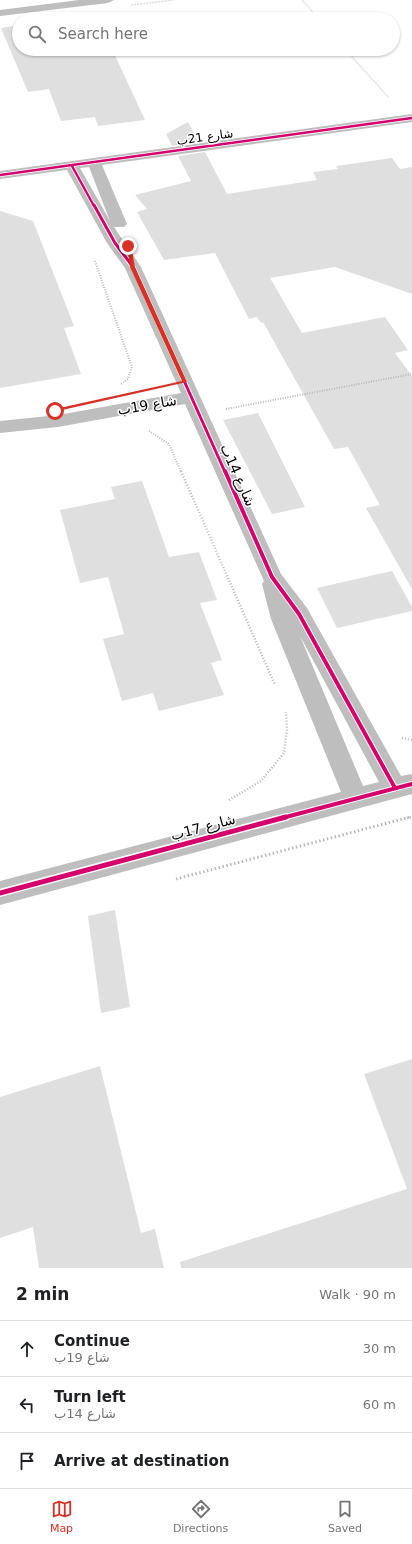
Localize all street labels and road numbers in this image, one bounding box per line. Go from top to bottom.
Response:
street label: شارع 21ب [176,126,234,149]
street label: شاع 19ب [116,392,178,419]
street label: شارع 14ب [216,441,259,509]
street label: شارع 17ب [169,811,237,844]

